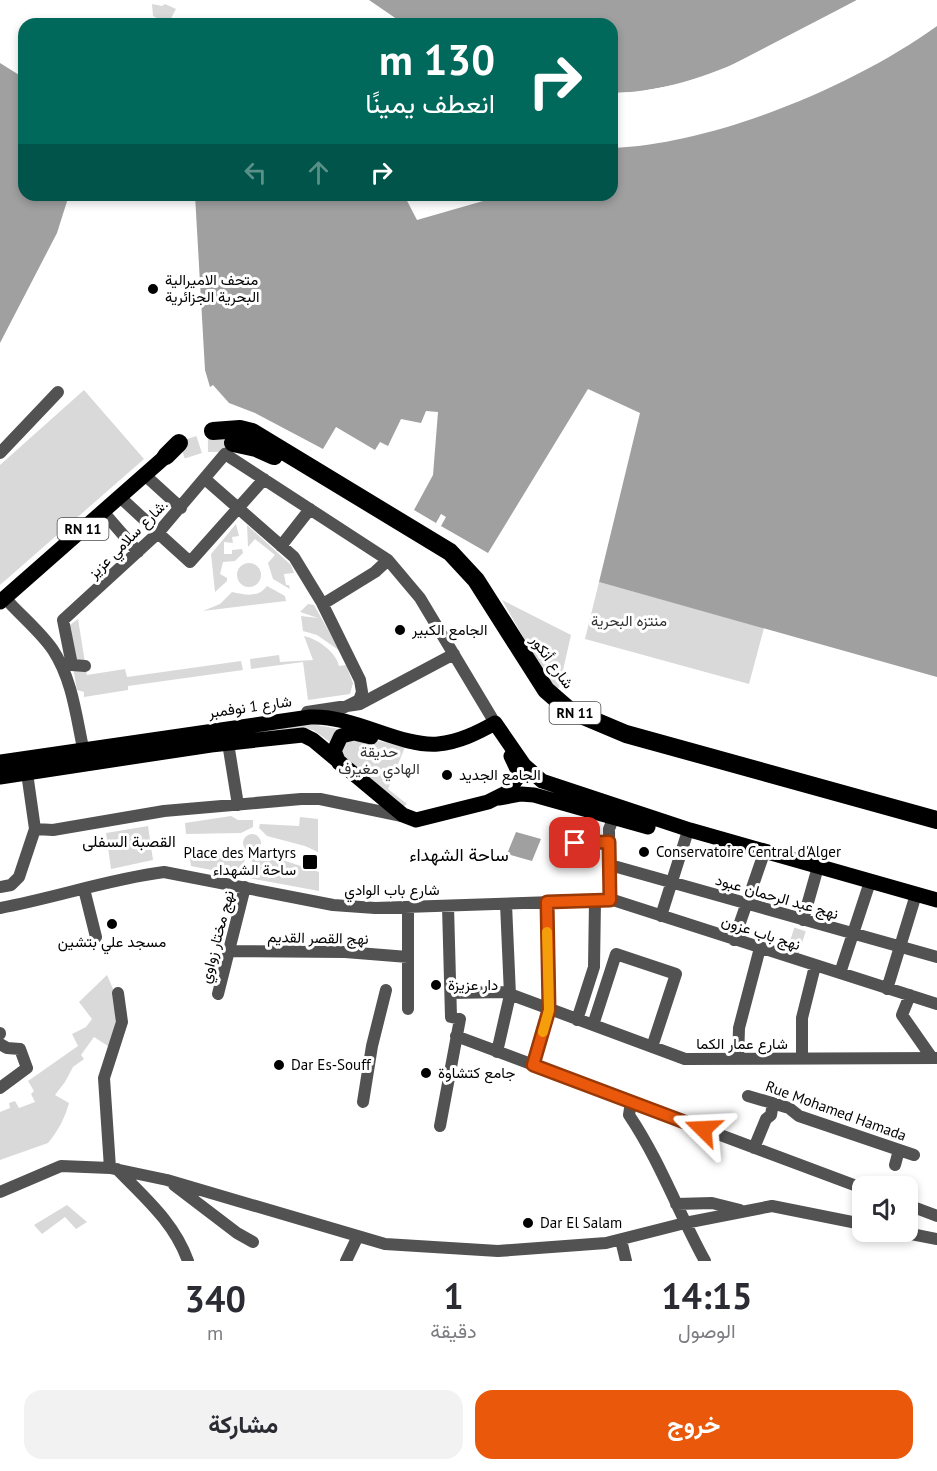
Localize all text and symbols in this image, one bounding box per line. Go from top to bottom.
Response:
text: 130 m [379,32,495,87]
icon: right [516,42,594,120]
text: انعطف يمينًا [365,86,495,120]
icon: left [239,156,272,189]
icon: ahead [302,156,335,189]
icon: right [365,156,398,189]
place label: متحف الاميرالية البحرية الجزائرية [165,270,260,306]
marker: متحف الاميرالية البحرية الجزائرية [146,282,160,296]
street label: شارع سلامي عزيز. [83,495,174,586]
road number: RN 11 [58,518,109,540]
park label: منتزه البحرية [591,611,667,630]
place label: الجامع الكبير [411,620,487,641]
marker: الجامع الكبير [393,623,407,637]
street label: شارع أنكور [524,630,578,693]
street label: شارع 1 نوفمبر [206,691,293,724]
road number: RN 11 [550,702,600,724]
park label: حديقة الهادي مغيرف [338,742,420,782]
place label: الجامع الجديد [459,765,541,786]
marker: الجامع الجديد [440,768,454,782]
pin [549,817,600,868]
icon: arrive [558,826,591,859]
district label: القصبة السفلى [82,831,176,852]
place label: Conservatoire Central d'Alger [656,842,841,861]
place label: Place des Martyrs ساحة الشهداء [183,843,296,879]
district label: ساحة الشهداء [409,843,509,866]
marker: Conservatoire Central d'Alger [637,845,651,859]
marker: Place des Martyrs ساحة الشهداء [301,853,319,871]
street label: نهج عبد الرحمان عبود [713,870,841,925]
street label: شارع باب الوادي [344,880,440,903]
street label: نهج مختار زواوي [195,888,242,986]
street label: نهج باب عزون [719,911,803,956]
marker: مسجد علي بتشين [105,917,119,931]
street label: نهج القصر القديم [267,927,369,950]
place label: مسجد علي بتشين [58,932,166,955]
place label: دار عزيزة [448,975,498,994]
marker: دار عزيزة [429,978,443,992]
street label: شارع عمار الكما [696,1034,788,1055]
place label: Dar Es-Souff [291,1055,372,1074]
marker: Dar Es-Souff [272,1058,286,1072]
place label: جامع كتشاوة [438,1063,515,1084]
marker: جامع كتشاوة [419,1066,433,1080]
street label: Rue Mohamed Hamada [763,1076,909,1145]
position arrow [671,1097,735,1161]
map controls [852,1176,918,1242]
button: sound [852,1176,918,1242]
place label: Dar El Salam [540,1213,622,1232]
marker: Dar El Salam [521,1216,535,1230]
text: 1 [443,1272,464,1319]
text: 14:15 [661,1272,752,1319]
text: 340 [185,1275,246,1322]
text: دقيقة [430,1318,477,1344]
text: الوصول [678,1318,736,1344]
text: m [207,1320,223,1346]
button: مشاركة [24,1390,463,1459]
button: خروج [475,1390,913,1459]

